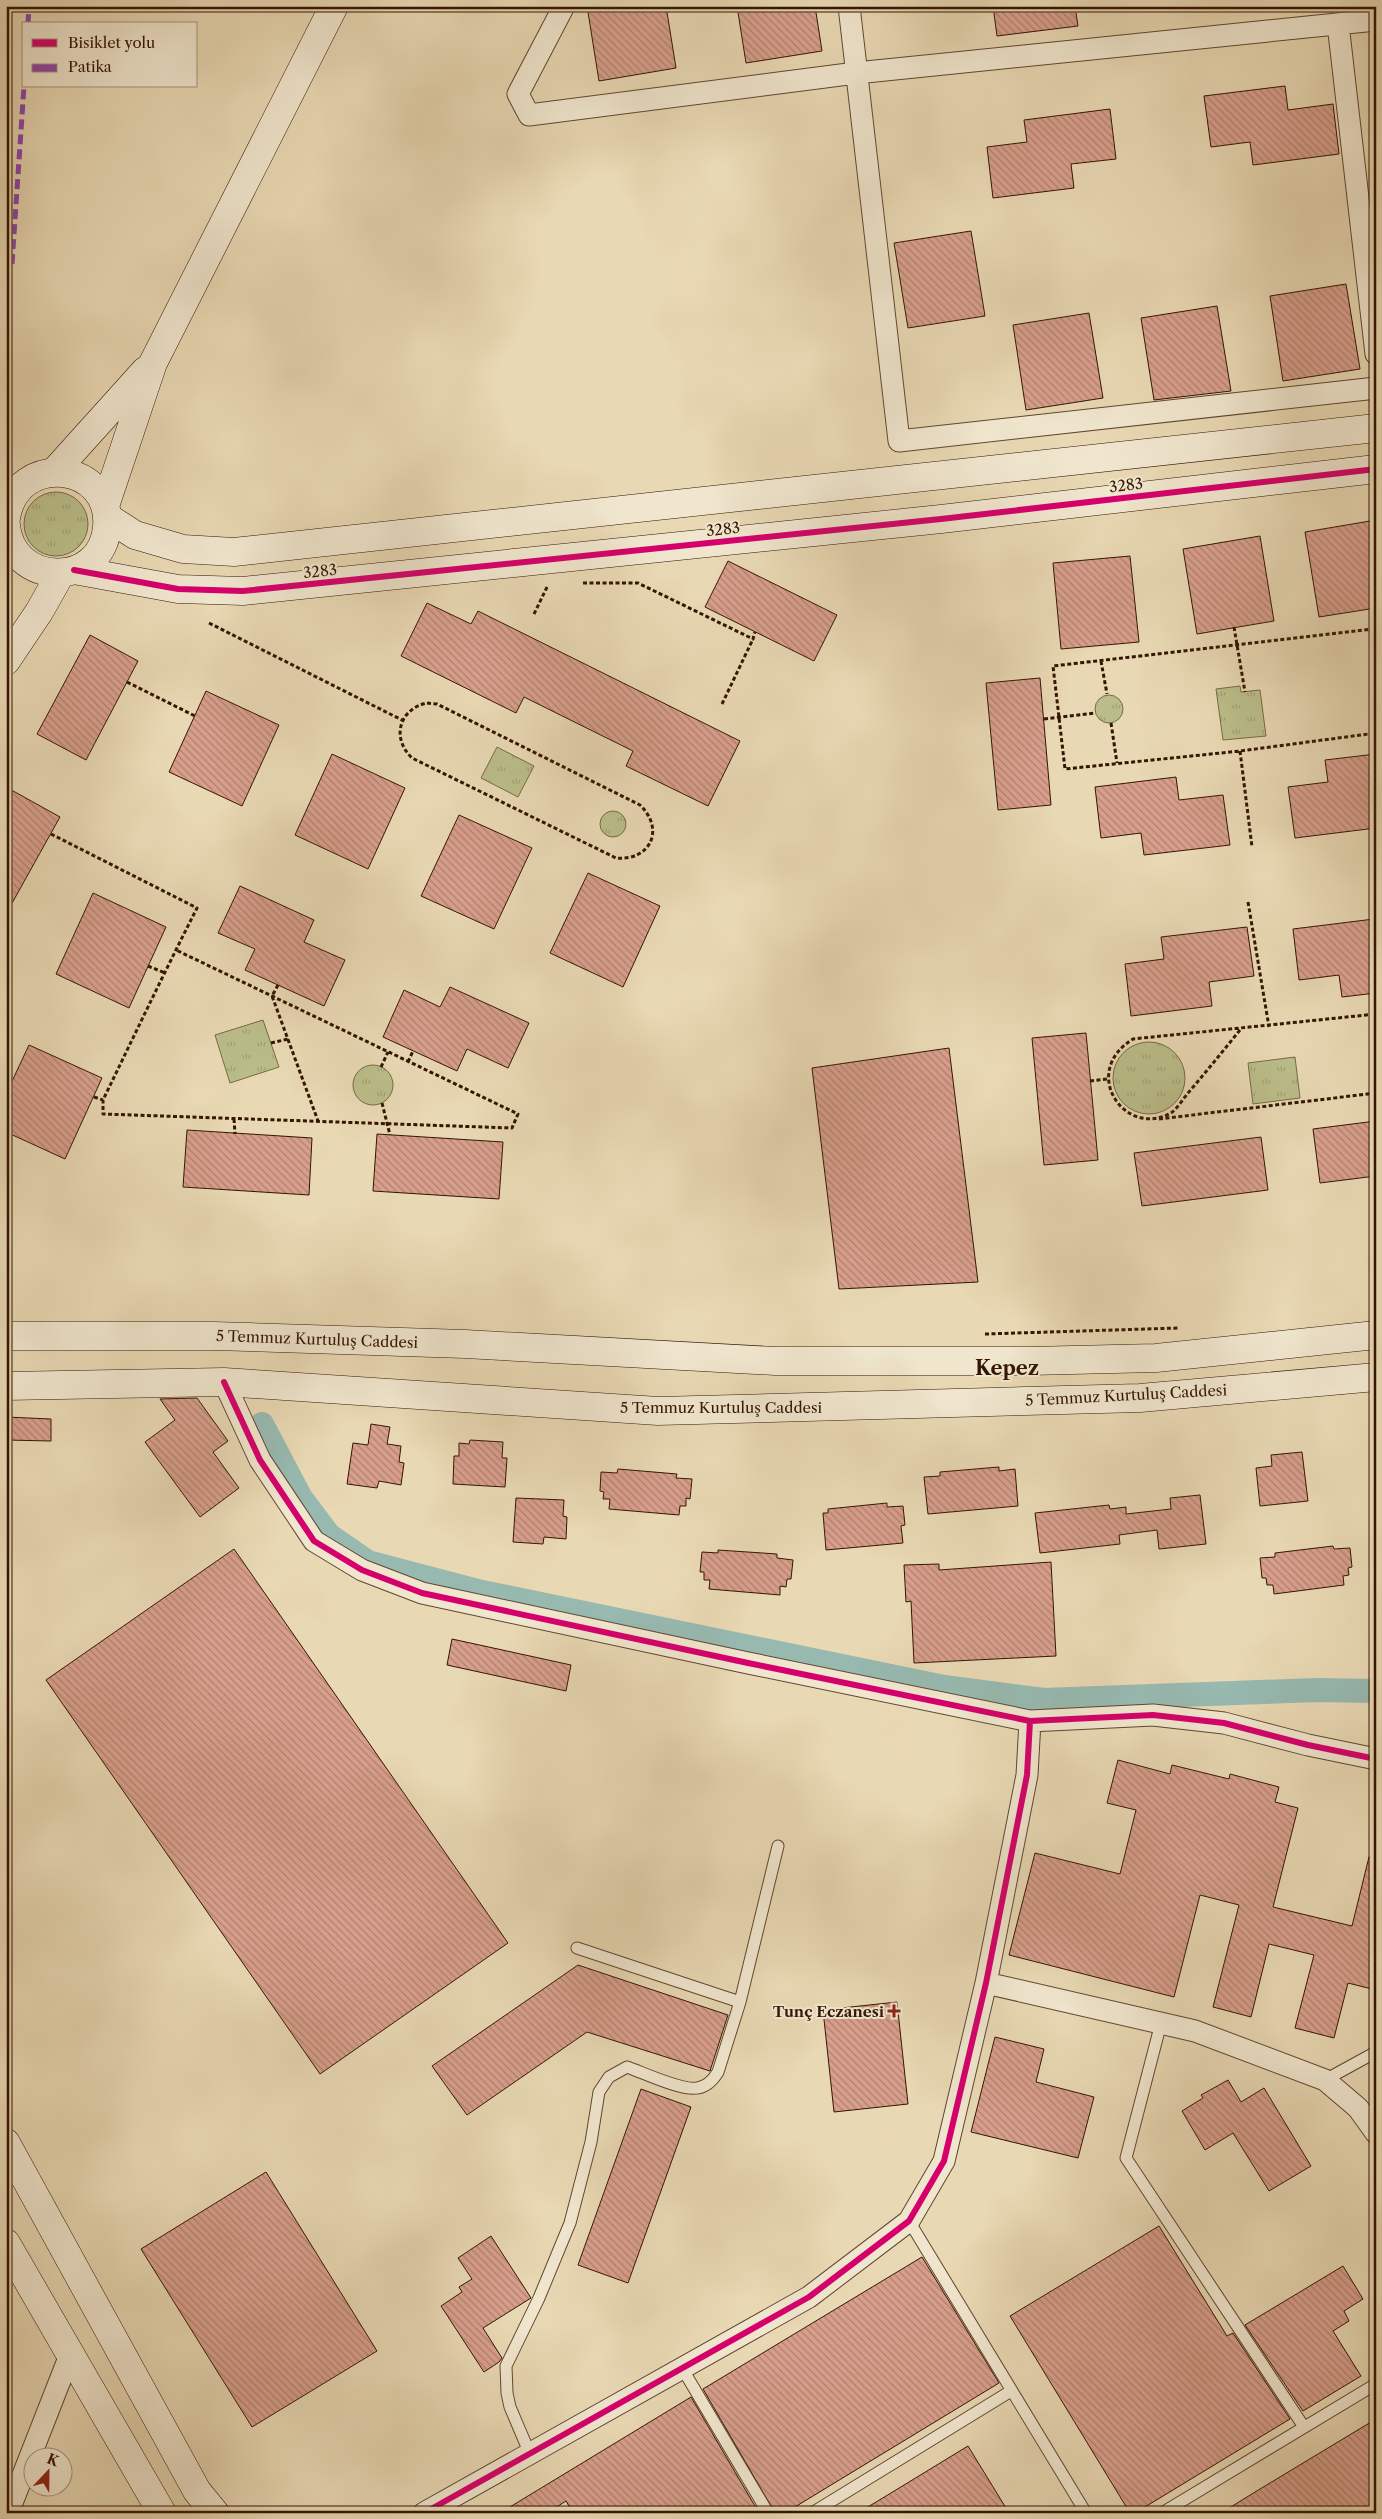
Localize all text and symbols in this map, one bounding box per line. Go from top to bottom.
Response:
legend [22,22,198,88]
text: Bisiklet yolu [68,33,155,52]
text: Patika [68,57,112,76]
street label: 3283 [1108,473,1144,497]
street label: 3283 [705,518,741,540]
street label: 3283 [302,560,338,582]
street label: 5 Temmuz Kurtuluş Caddesi [216,1326,419,1352]
district label: Kepez [975,1356,1039,1380]
street label: 5 Temmuz Kurtuluş Caddesi [1025,1380,1228,1410]
street label: 5 Temmuz Kurtuluş Caddesi [620,1398,822,1417]
place label: Tunç Eczanesi [773,2002,885,2021]
marker: Tunç Eczanesi [888,2005,900,2017]
north arrow [22,2446,72,2496]
text: K [44,2450,62,2471]

